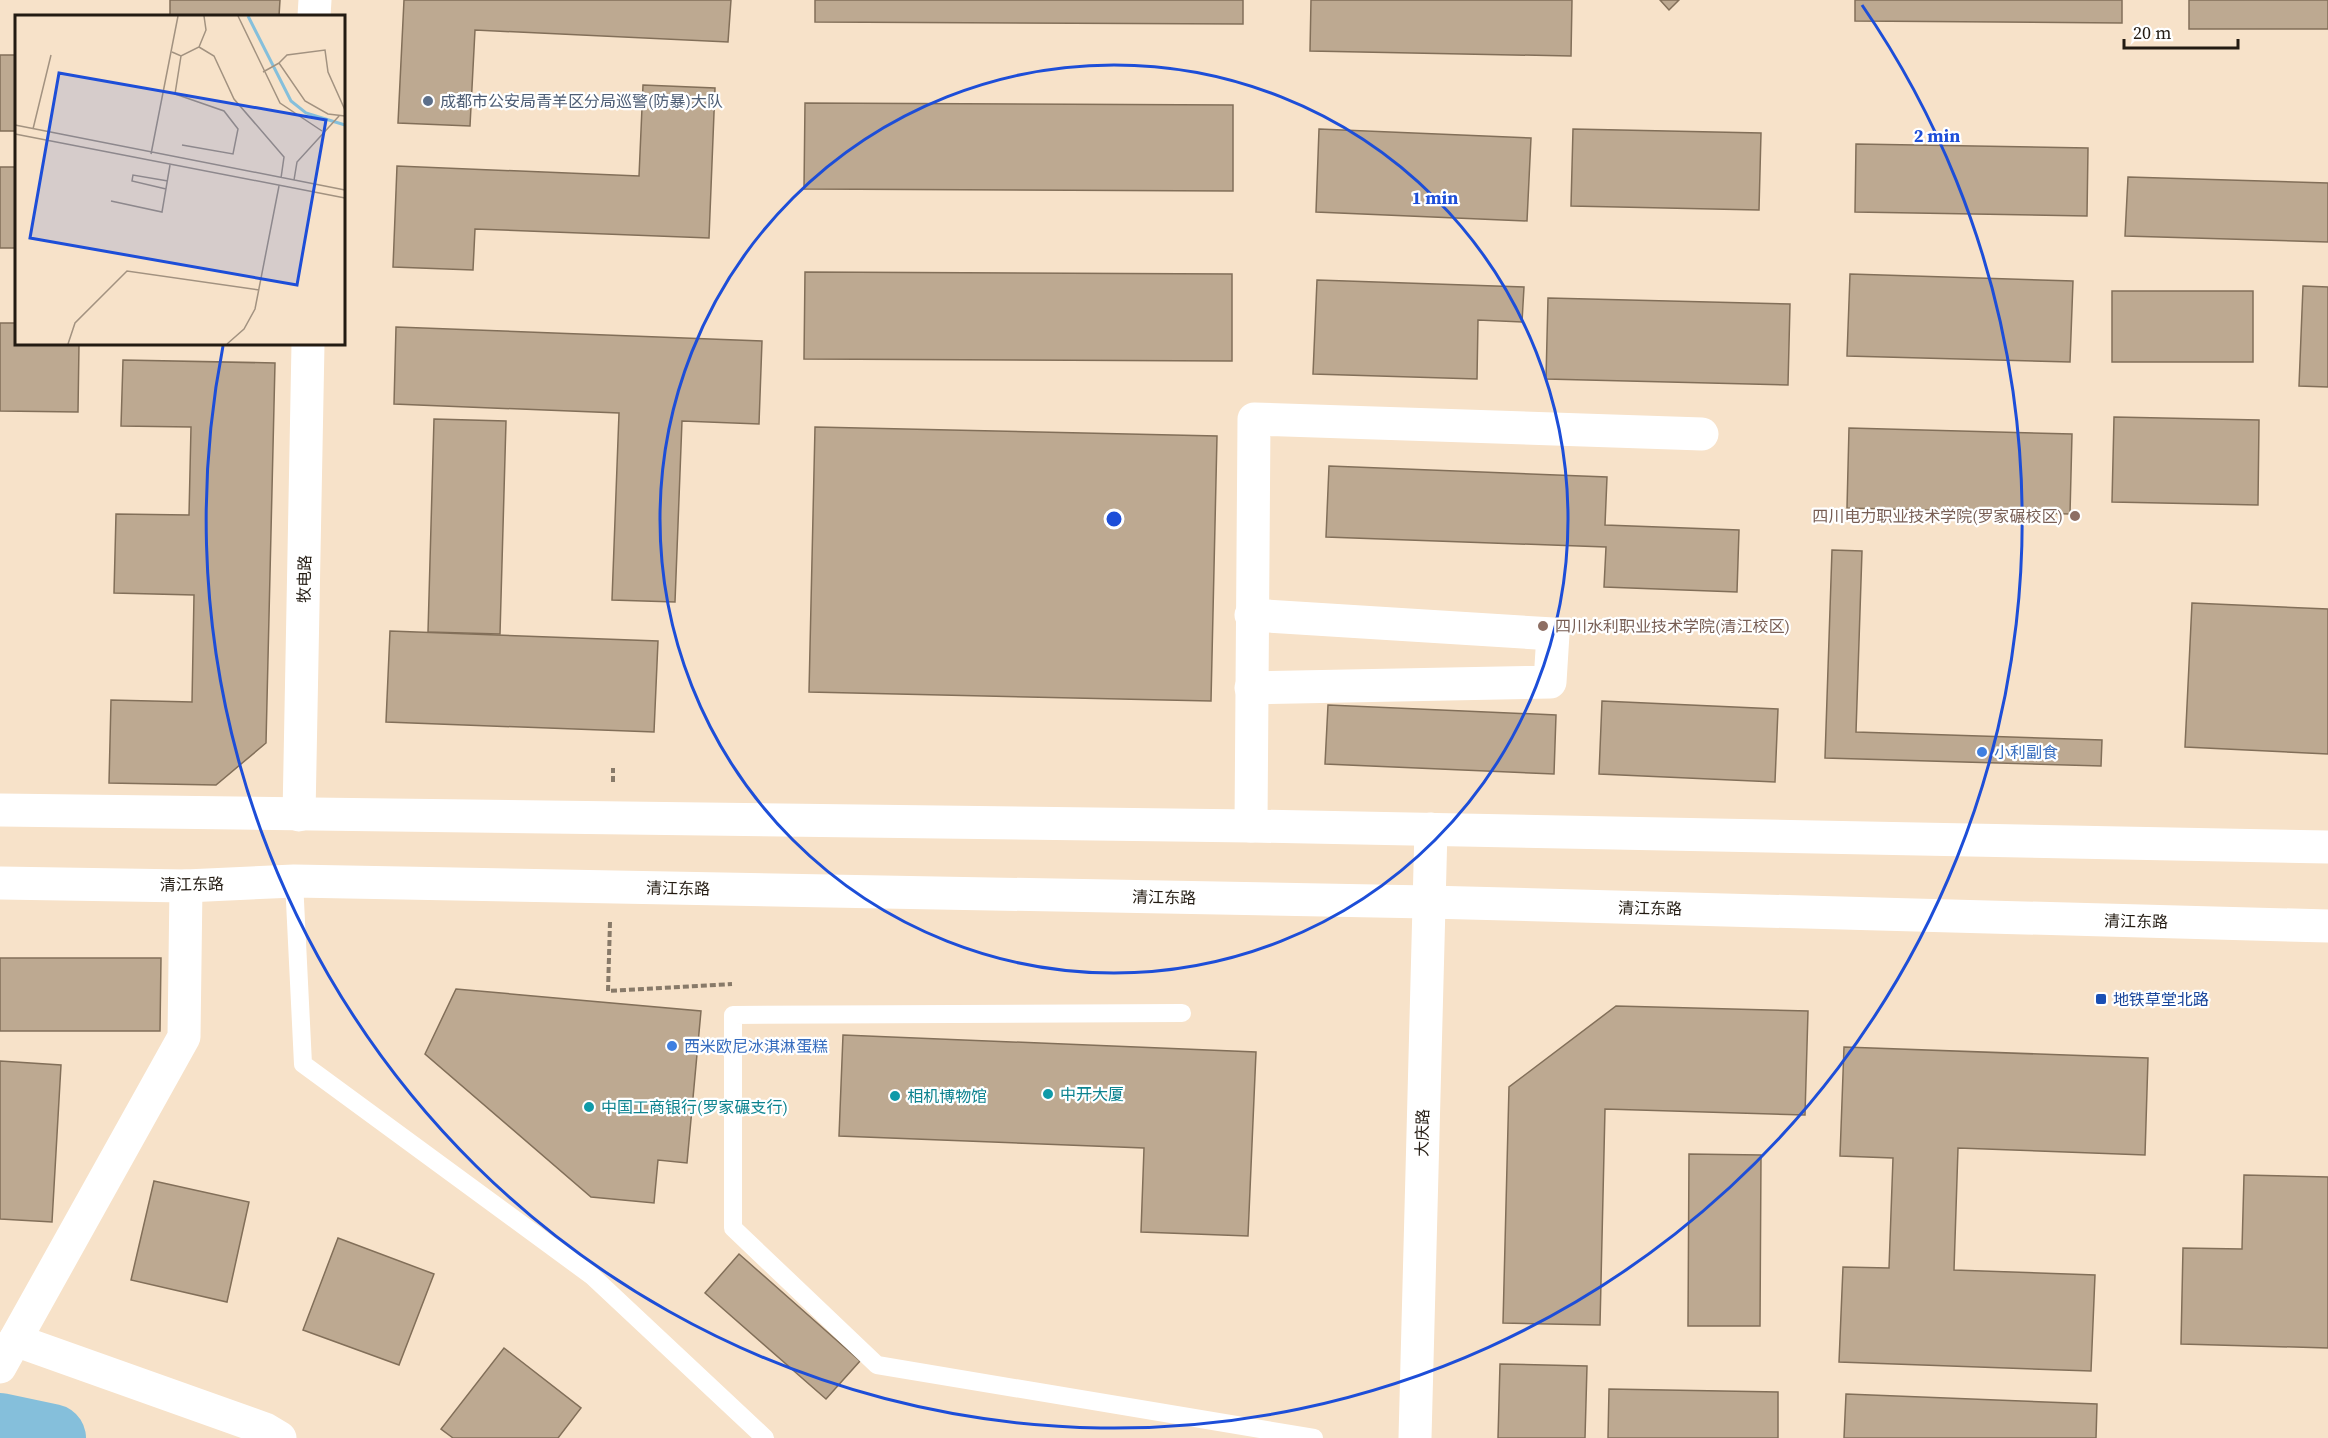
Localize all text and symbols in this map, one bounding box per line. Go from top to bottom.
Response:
scale bar [2124,12,2238,50]
inset map [15,15,345,345]
text: 20 m [2133,20,2171,45]
place label: 成都市公安局青羊区分局巡警(防暴)大队 [440,90,723,112]
marker: 成都市公安局青羊区分局巡警(防暴)大队 [421,94,435,108]
text: 2 min [1914,123,1960,148]
text: 1 min [1412,185,1458,210]
place label: 四川电力职业技术学院(罗家碾校区) [1812,505,2063,527]
centre of rings [1104,509,1124,529]
marker: 四川电力职业技术学院(罗家碾校区) [2068,509,2082,523]
street label: 牧电路 [293,555,315,603]
place label: 四川水利职业技术学院(清江校区) [1555,615,1790,637]
marker: 四川水利职业技术学院(清江校区) [1536,619,1550,633]
place label: 小利副食 [1994,741,2058,763]
marker: 小利副食 [1975,745,1989,759]
street label: 清江东路 [160,872,224,896]
street label: 清江东路 [646,876,710,900]
street label: 清江东路 [1132,885,1196,909]
street label: 清江东路 [1618,896,1682,920]
street label: 清江东路 [2104,909,2168,933]
place label: 地铁草堂北路 [2113,988,2209,1010]
marker: 地铁草堂北路 [2094,992,2108,1006]
place label: 西米欧尼冰淇淋蛋糕 [684,1035,828,1057]
marker: 西米欧尼冰淇淋蛋糕 [665,1039,679,1053]
place label: 中开大厦 [1060,1083,1124,1105]
place label: 相机博物馆 [907,1085,987,1107]
marker: 中开大厦 [1041,1087,1055,1101]
marker: 相机博物馆 [888,1089,902,1103]
place label: 中国工商银行(罗家碾支行) [601,1096,788,1118]
marker: 中国工商银行(罗家碾支行) [582,1100,596,1114]
street label: 大庆路 [1411,1109,1433,1157]

